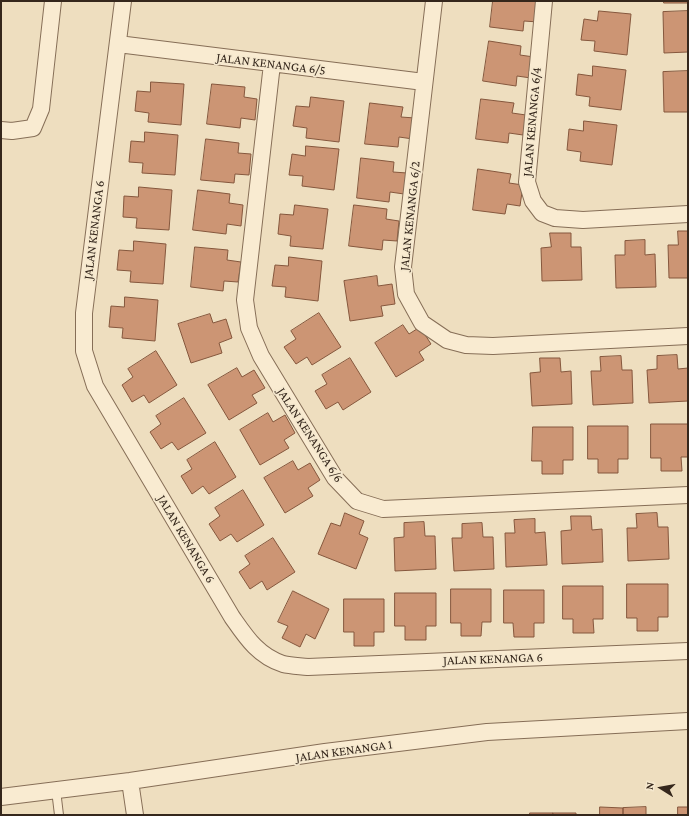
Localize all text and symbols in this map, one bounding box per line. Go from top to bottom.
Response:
street label: JALAN KENANGA 6/5 [215,50,327,78]
street label: JALAN KENANGA 6/4 [519,67,545,177]
street label: JALAN KENANGA 6/2 [396,160,424,272]
street label: JALAN KENANGA 6 [80,180,108,280]
street label: JALAN KENANGA 6/6 [273,385,347,485]
street label: JALAN KENANGA 6 [154,492,218,586]
street label: JALAN KENANGA 6 [443,649,543,669]
street label: JALAN KENANGA 1 [295,736,393,766]
north arrow [641,768,681,808]
text: N [643,781,656,791]

